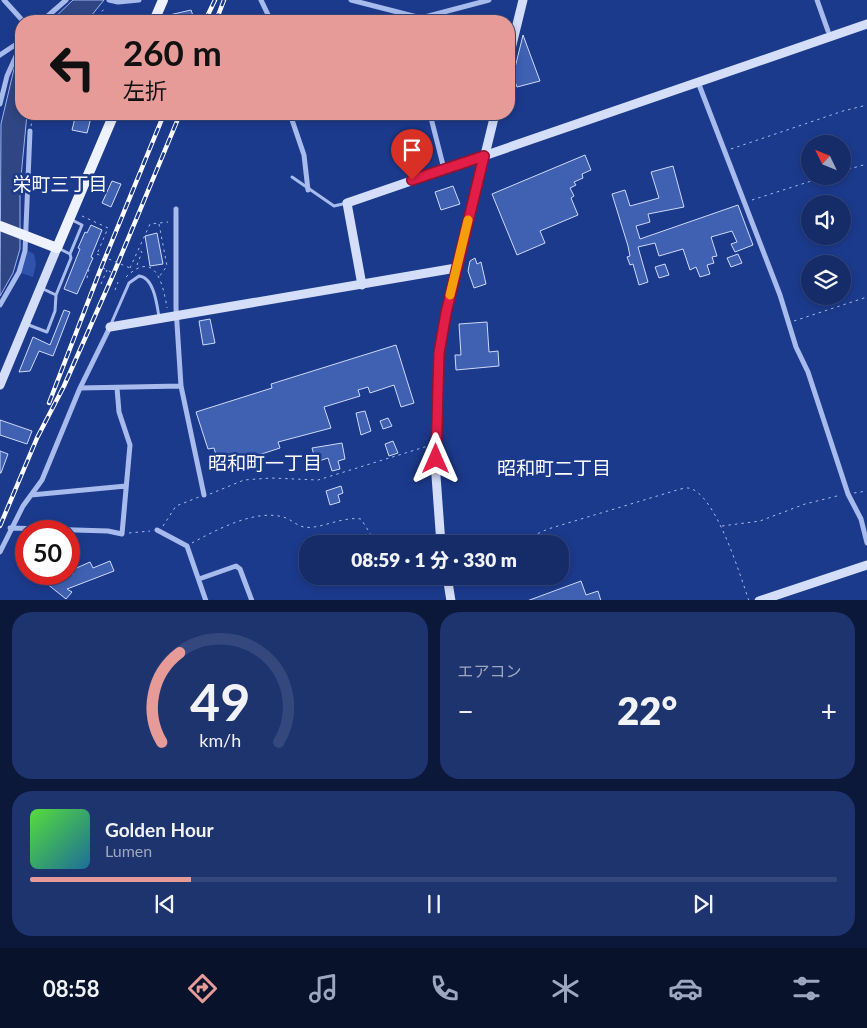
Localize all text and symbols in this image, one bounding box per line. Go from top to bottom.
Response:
text: 260 m [123,31,222,73]
icon: left [40,35,105,100]
text: 左折 [123,77,167,104]
pin [391,129,433,180]
north arrow [801,135,851,185]
map controls [801,135,851,305]
icon: arrive [398,136,426,164]
district label: 栄町三丁目 [12,172,108,195]
button: sound [801,195,851,245]
button: layers [801,255,851,305]
position arrow [409,432,461,484]
district label: 昭和町一丁目 [208,451,322,474]
district label: 昭和町二丁目 [497,456,611,479]
speed limit sign: 50 [15,520,80,585]
text: 08:59 · 1 分 · 330 m [351,548,517,571]
text: エアコン [458,661,522,680]
text: 49 [190,670,250,732]
text: 22° [617,687,677,733]
text: − [458,694,474,728]
text: + [821,694,837,728]
text: km/h [199,729,241,751]
text: Golden Hour [105,818,214,841]
text: Lumen [105,841,152,860]
icon: previous [151,890,179,918]
icon: pause [420,890,448,918]
icon: next [689,890,717,918]
icon: directions [185,971,220,1006]
icon: music [306,971,341,1006]
icon: phone [427,971,462,1006]
icon: climate [548,971,583,1006]
icon: car [668,971,703,1006]
icon: filters [789,971,824,1006]
text: 08:58 [43,975,100,1002]

